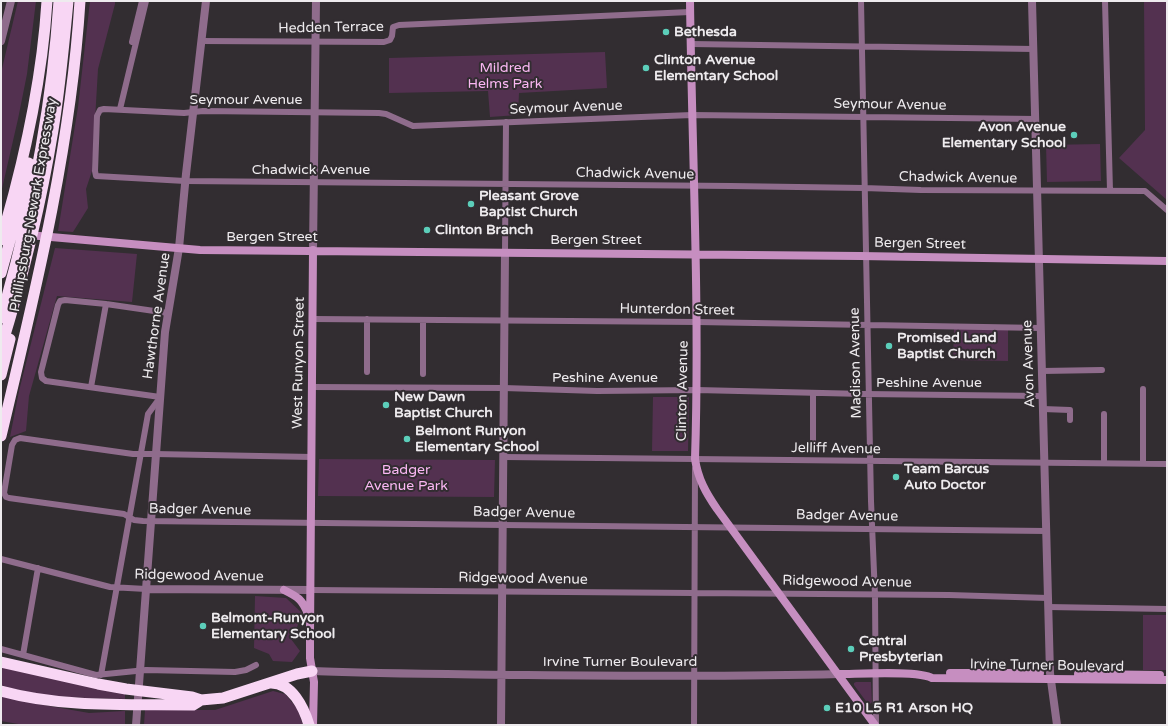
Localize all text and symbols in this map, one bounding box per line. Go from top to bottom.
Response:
street label: Hedden Terrace [278,19,384,37]
place label: Bethesda [674,24,737,40]
marker: Bethesda [661,27,671,37]
place label: Clinton Avenue Elementary School [654,52,778,84]
park label: Mildred Helms Park [468,60,542,92]
marker: Clinton Avenue Elementary School [641,63,651,73]
street label: Seymour Avenue [190,92,302,108]
street label: Seymour Avenue [833,96,947,114]
street label: Phillipsburg-Newark Expressway [7,97,61,313]
street label: Seymour Avenue [509,98,623,118]
place label: Avon Avenue Elementary School [942,119,1066,152]
marker: Avon Avenue Elementary School [1069,130,1079,140]
street label: Chadwick Avenue [252,162,370,178]
street label: Chadwick Avenue [576,165,694,183]
street label: Chadwick Avenue [899,169,1017,187]
place label: Pleasant Grove Baptist Church [479,188,579,220]
marker: Pleasant Grove Baptist Church [466,199,476,209]
place label: Clinton Branch [435,222,533,238]
marker: Clinton Branch [422,225,432,235]
street label: Bergen Street [226,229,318,245]
street label: Bergen Street [550,232,642,248]
street label: Bergen Street [874,235,966,253]
street label: Hawthorne Avenue [140,252,174,380]
street label: West Runyon Street [289,297,309,429]
street label: Hunterdon Street [619,301,735,319]
street label: Madison Avenue [847,307,865,419]
street label: Avon Avenue [1019,320,1039,408]
place label: Promised Land Baptist Church [897,330,997,362]
street label: Clinton Avenue [674,340,692,442]
marker: Promised Land Baptist Church [884,341,894,351]
street label: Peshine Avenue [552,370,658,386]
street label: Peshine Avenue [876,375,982,391]
place label: New Dawn Baptist Church [394,389,493,422]
marker: New Dawn Baptist Church [381,400,391,410]
place label: Belmont Runyon Elementary School [415,423,539,456]
marker: Belmont Runyon Elementary School [402,434,412,444]
street label: Jelliff Avenue [791,440,881,458]
place label: Team Barcus Auto Doctor [904,461,989,494]
park label: Badger Avenue Park [364,462,448,494]
marker: Team Barcus Auto Doctor [891,472,901,482]
street label: Badger Avenue [149,501,251,519]
street label: Badger Avenue [473,504,575,522]
street label: Badger Avenue [796,507,898,525]
street label: Ridgewood Avenue [134,566,264,586]
street label: Ridgewood Avenue [458,569,588,589]
street label: Ridgewood Avenue [782,572,912,592]
place label: Belmont-Runyon Elementary School [211,610,335,642]
marker: Belmont-Runyon Elementary School [198,621,208,631]
place label: Central Presbyterian [859,633,943,666]
marker: Central Presbyterian [846,644,856,654]
street label: Irvine Turner Boulevard [543,654,697,670]
street label: Irvine Turner Boulevard [970,656,1124,676]
place label: E10 L5 R1 Arson HQ [835,700,973,716]
marker: E10 L5 R1 Arson HQ [822,703,832,713]

